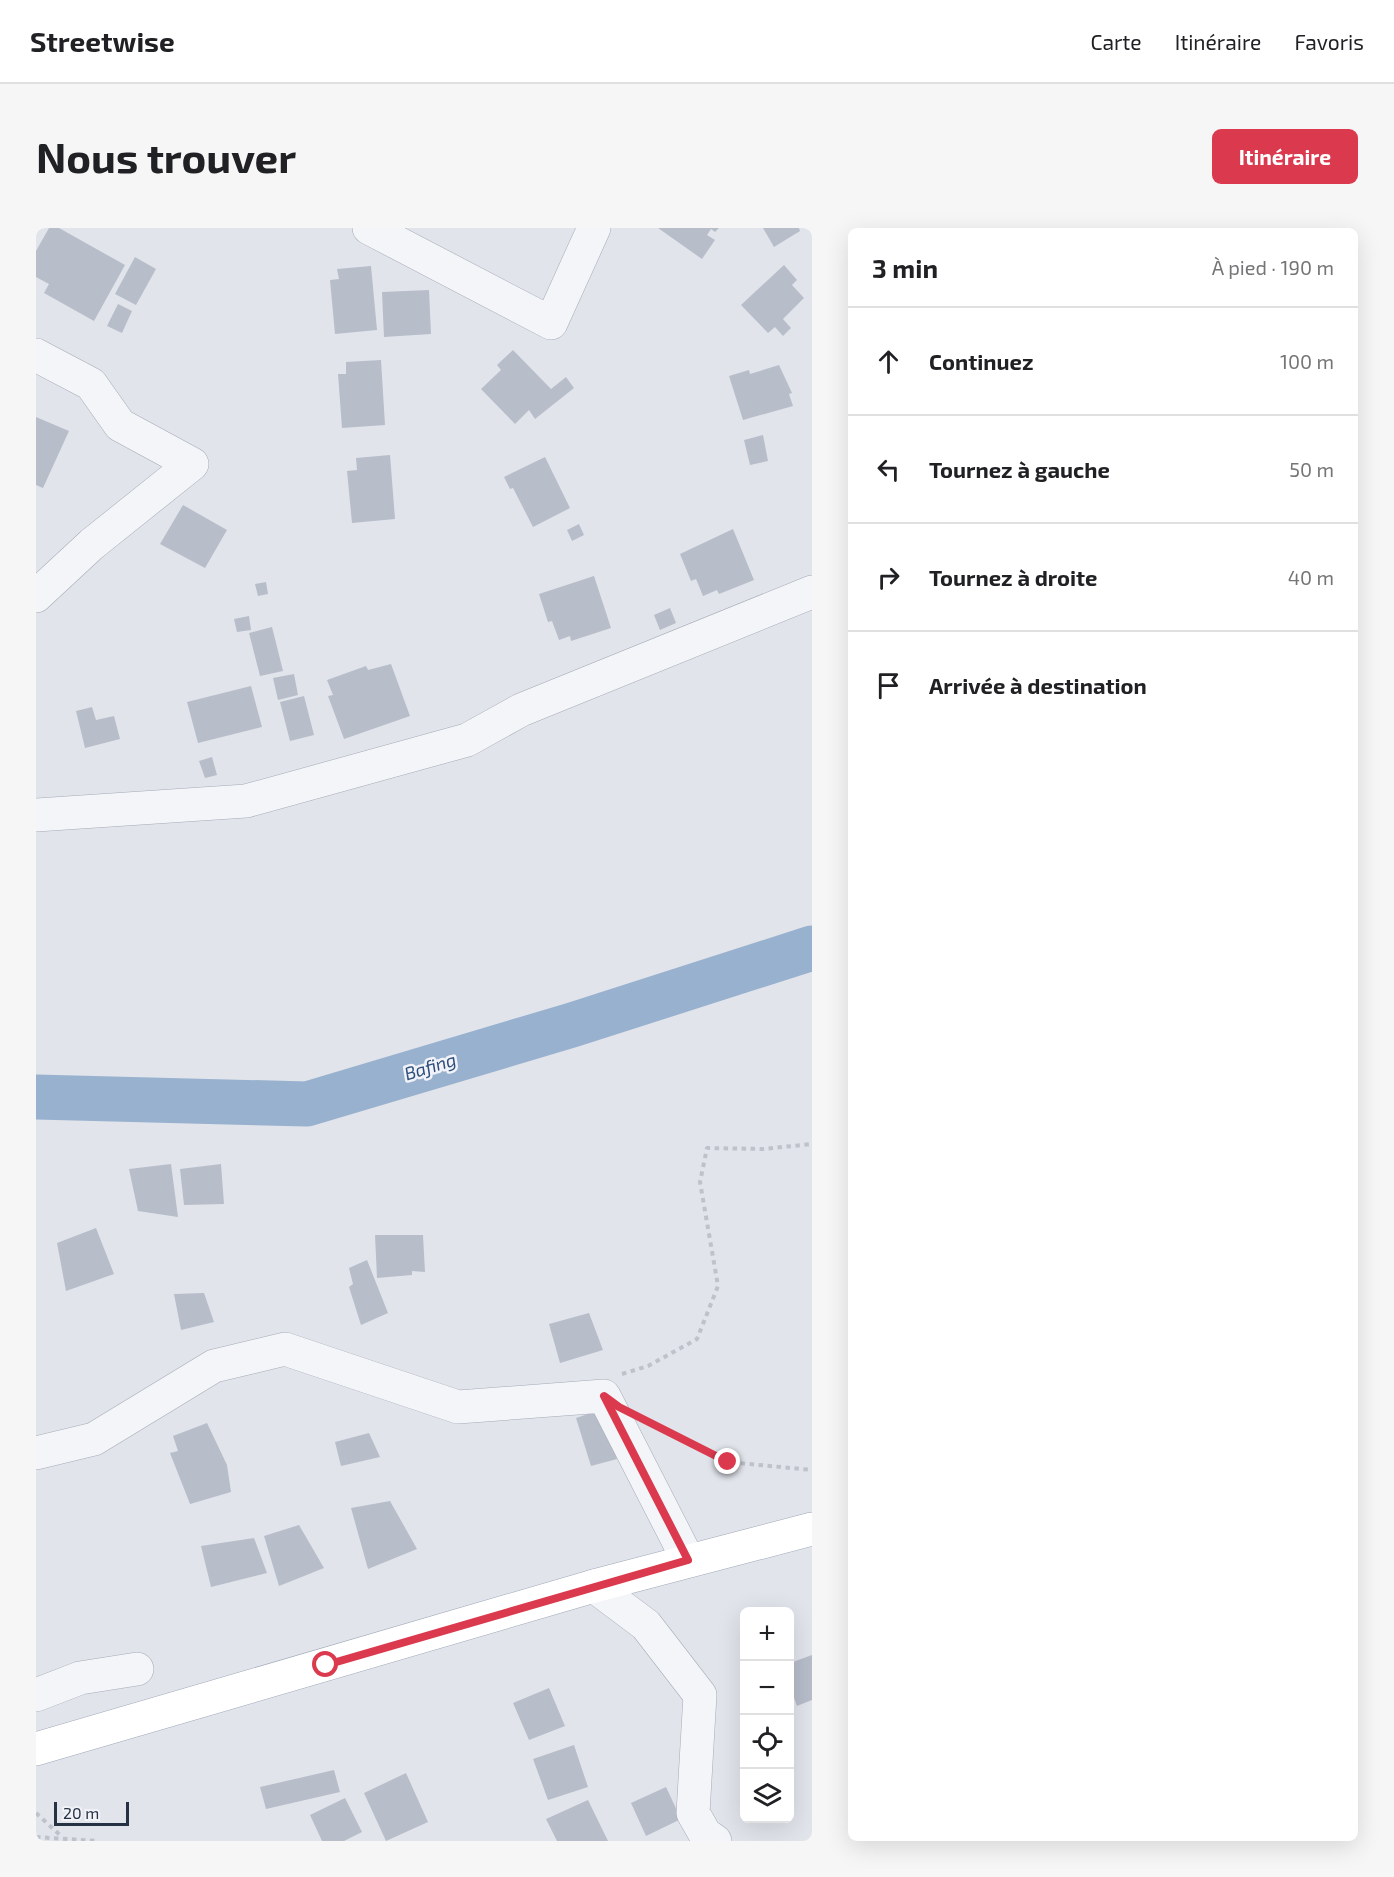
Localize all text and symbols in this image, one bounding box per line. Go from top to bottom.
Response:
text: Streetwise [30,24,175,58]
text: Carte [1090,29,1142,54]
text: Itinéraire [1175,29,1261,54]
text: Favoris [1294,29,1364,54]
button: Itinéraire [1212,129,1358,184]
text: Nous trouver [36,131,296,181]
text: 3 min [872,252,938,283]
text: À pied · 190 m [1212,255,1334,279]
icon: ahead [872,345,905,378]
text: Continuez [929,348,1033,374]
text: 100 m [1280,349,1334,373]
icon: left [872,453,905,486]
text: Tournez à gauche [929,456,1110,482]
text: 50 m [1289,457,1334,481]
icon: right [872,561,905,594]
text: Tournez à droite [929,564,1098,590]
text: 40 m [1288,565,1334,589]
icon: arrive [872,669,905,702]
text: Arrivée à destination [929,672,1147,698]
water label: Bafing [401,1048,459,1084]
route end [714,1448,740,1474]
map controls [740,1607,794,1823]
button: + [740,1607,794,1661]
route start [312,1651,338,1677]
button: − [740,1661,794,1715]
button: locate [740,1715,794,1769]
button: layers [740,1769,794,1823]
scale bar [54,1799,129,1826]
text: 20 m [63,1803,99,1822]

